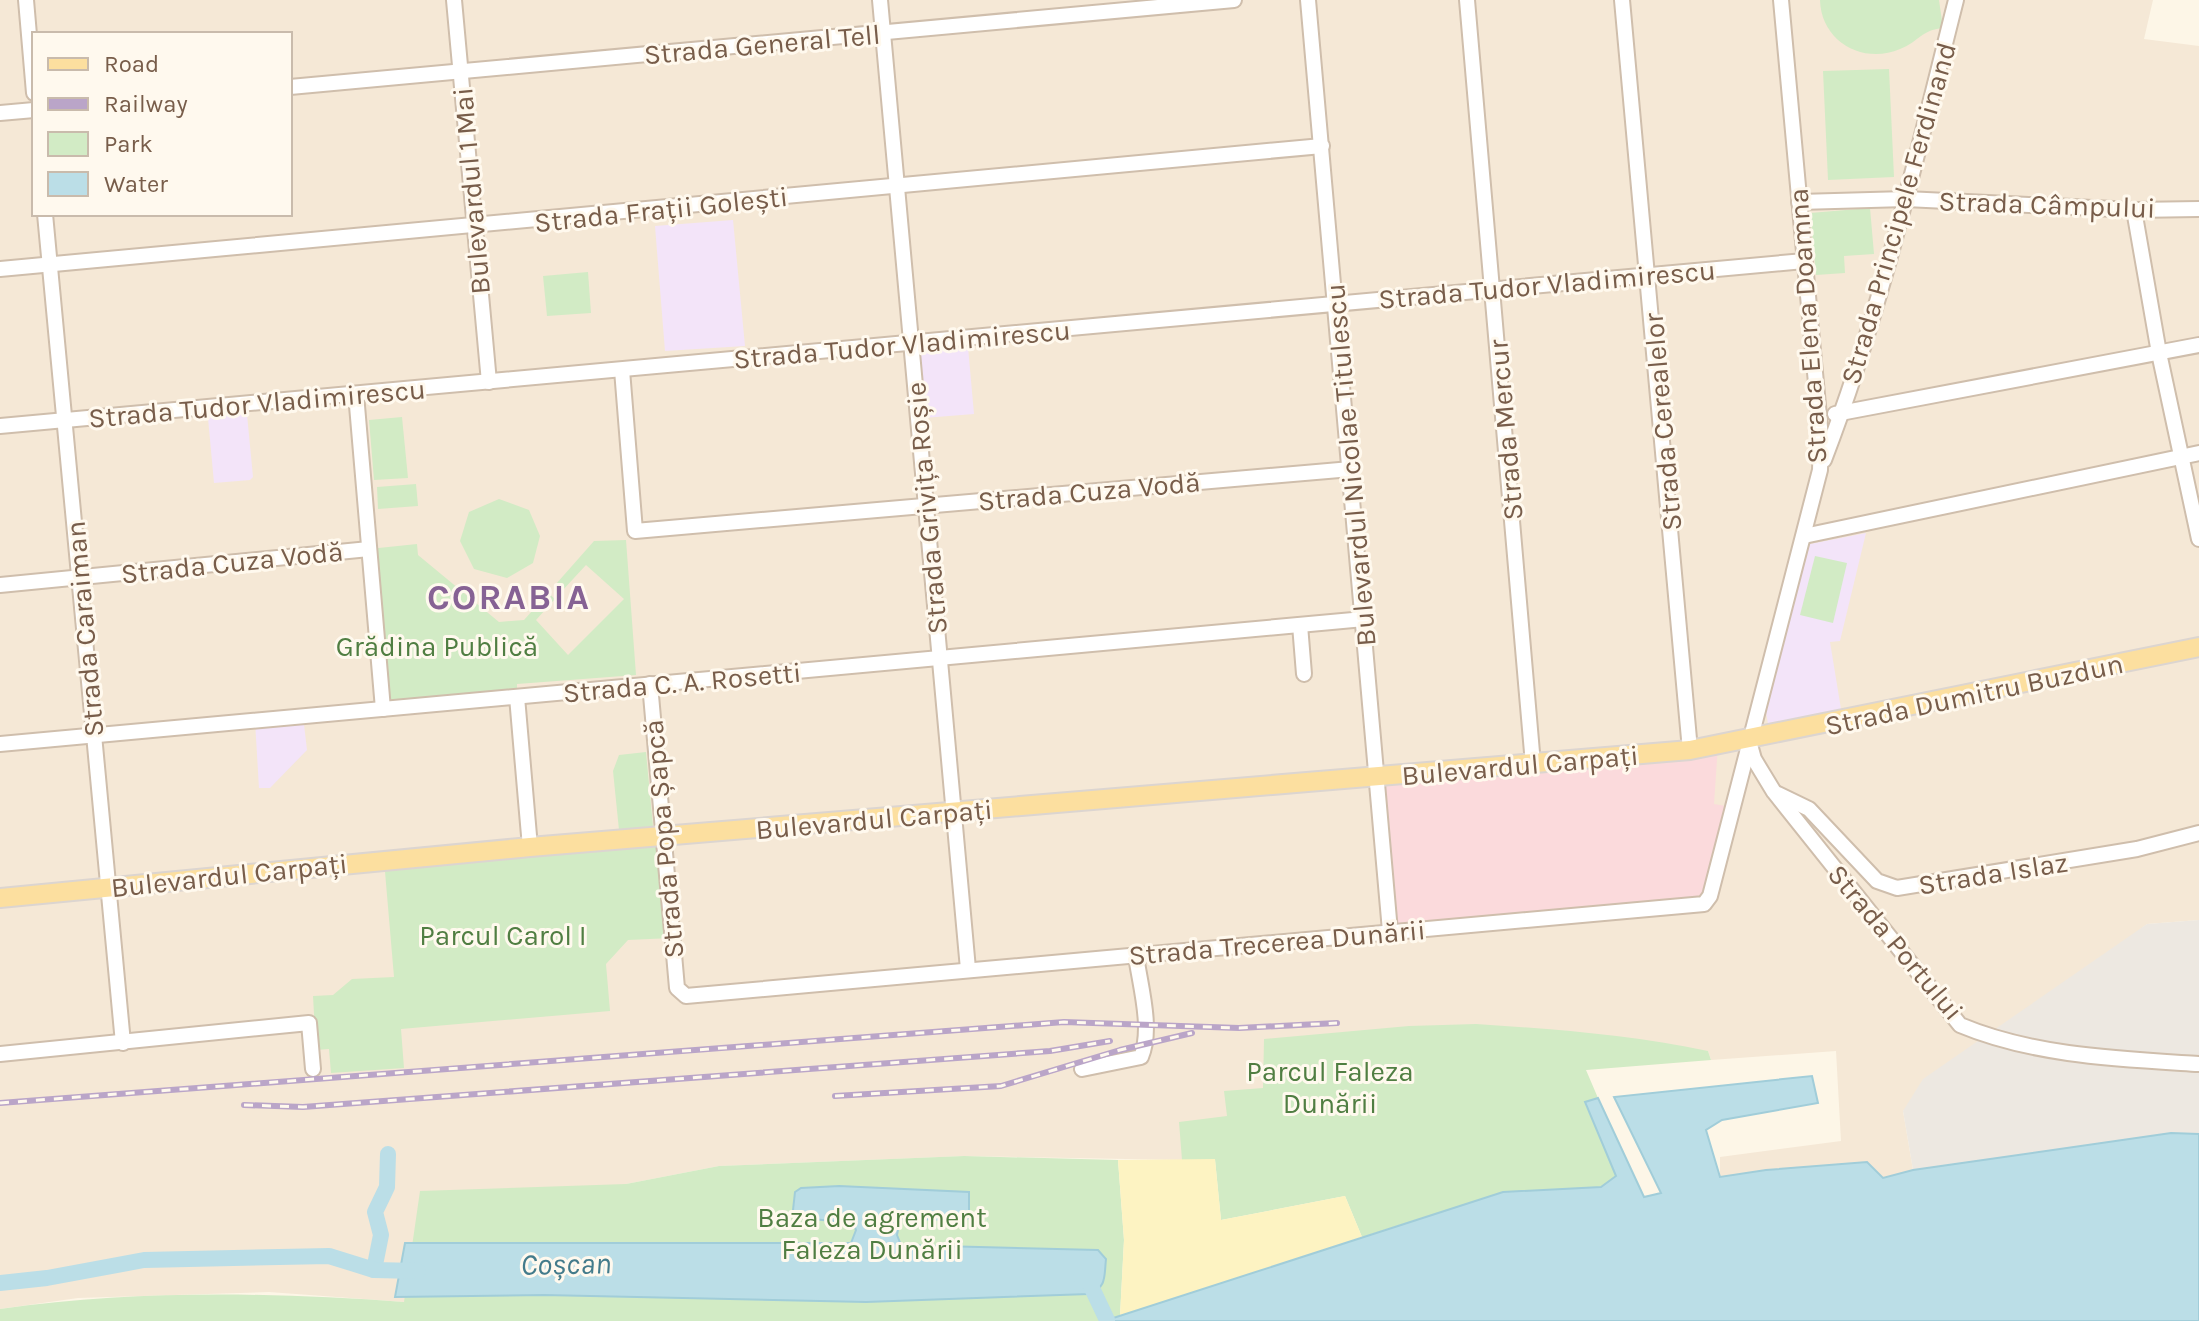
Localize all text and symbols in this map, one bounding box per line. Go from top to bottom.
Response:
street label: Strada General Tell [642,18,882,71]
legend [32,32,292,216]
street label: Strada Principele Ferdinand [1834,38,1963,388]
text: Road [104,50,159,78]
street label: Bulevardul 1 Mai [446,86,497,296]
text: Railway [104,90,188,118]
text: Park [104,130,153,158]
text: Water [104,170,168,198]
street label: Strada Frații Golești [533,180,790,239]
street label: Strada Câmpului [1938,184,2156,225]
street label: Strada Elena Doamna [1781,187,1834,465]
street label: Strada Tudor Vladimirescu [1377,253,1717,316]
street label: Bulevardul Nicolae Titulescu [1318,282,1383,648]
street label: Strada Cerealelor [1636,311,1688,532]
street label: Strada Tudor Vladimirescu [732,313,1072,376]
street label: Strada Mercur [1481,337,1530,522]
street label: Strada Tudor Vladimirescu [87,372,427,435]
street label: Strada Grivița Roșie [899,380,954,635]
street label: Strada Cuza Vodă [976,465,1202,518]
street label: Strada Caraiman [59,520,110,738]
street label: Strada Cuza Vodă [119,534,345,591]
district label: CORABIA [427,576,591,618]
park label: Grădina Publică [336,630,538,663]
street label: Strada Dumitru Buzdun [1822,647,2126,742]
street label: Strada C. A. Rosetti [561,656,803,709]
street label: Strada Popa Șapcă [637,718,690,960]
street label: Bulevardul Carpați [1400,739,1640,792]
street label: Bulevardul Carpați [754,793,994,846]
street label: Strada Islaz [1916,845,2070,902]
street label: Bulevardul Carpați [109,847,349,904]
street label: Strada Portului [1821,858,1970,1027]
street label: Strada Trecerea Dunării [1127,913,1427,972]
park label: Parcul Carol I [419,919,587,952]
park label: Parcul Faleza Dunării [1246,1055,1414,1120]
park label: Baza de agrement Faleza Dunării [757,1201,987,1266]
water label: Coșcan [520,1245,612,1283]

